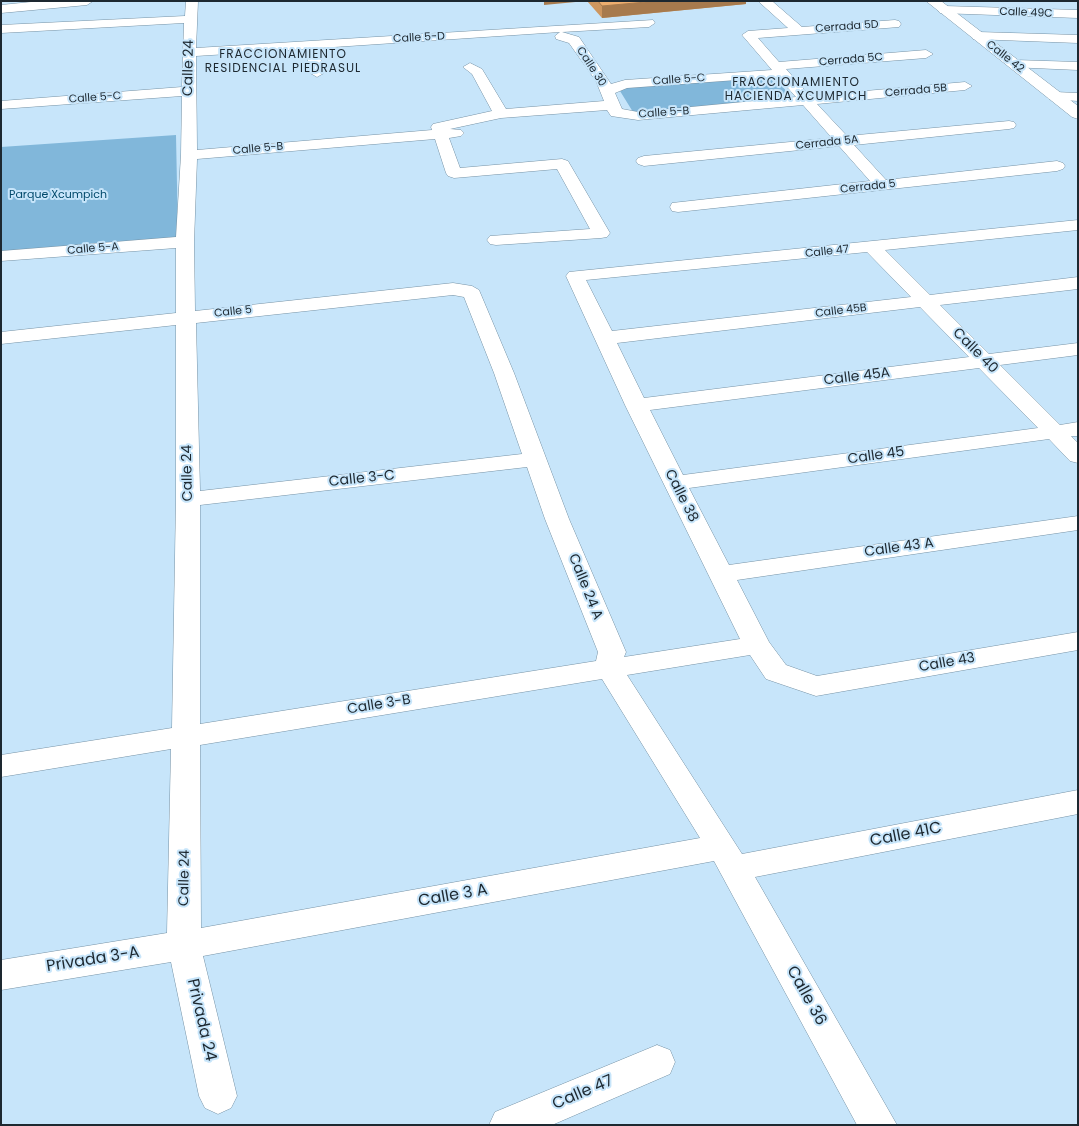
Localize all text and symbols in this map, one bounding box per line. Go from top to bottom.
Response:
street label: Calle 49C [999,5,1053,21]
street label: Cerrada 5D [815,18,879,36]
street label: Calle 5-D [393,30,445,46]
street label: Calle 42 [983,38,1027,76]
street label: Calle 24 [180,40,198,96]
street label: Calle 30 [573,45,609,89]
district label: FRACCIONAMIENTO RESIDENCIAL PIEDRASUL [202,48,364,76]
street label: Cerrada 5C [818,51,884,69]
street label: Calle 5-C [652,72,706,88]
district label: FRACCIONAMIENTO HACIENDA XCUMPICH [723,76,869,104]
street label: Cerrada 5B [884,82,948,100]
street label: Calle 5-C [68,90,122,106]
street label: Calle 5-B [638,105,690,121]
street label: Cerrada 5A [795,133,859,153]
street label: Calle 5-B [232,140,284,158]
street label: Cerrada 5 [840,178,896,196]
park label: Parque Xcumpich [9,188,107,202]
street label: Calle 5-A [67,240,119,258]
street label: Calle 47 [804,243,850,261]
street label: Calle 45B [815,301,867,321]
street label: Calle 5 [213,303,253,321]
street label: Calle 40 [949,325,1001,377]
street label: Calle 45A [823,365,891,389]
street label: Calle 45 [847,444,905,468]
street label: Calle 24 [179,445,197,501]
street label: Calle 3-C [328,467,396,491]
street label: Calle 38 [661,467,701,525]
street label: Calle 43 A [863,535,935,561]
street label: Calle 24 A [564,552,606,622]
street label: Calle 43 [918,650,976,676]
street label: Calle 3-B [346,692,412,718]
street label: Calle 41C [868,819,944,851]
street label: Calle 24 [176,850,194,906]
street label: Calle 3 A [417,880,489,912]
street label: Privada 3-A [45,943,141,977]
street label: Calle 36 [782,963,830,1029]
street label: Privada 24 [182,977,220,1063]
street label: Calle 47 [550,1072,616,1114]

